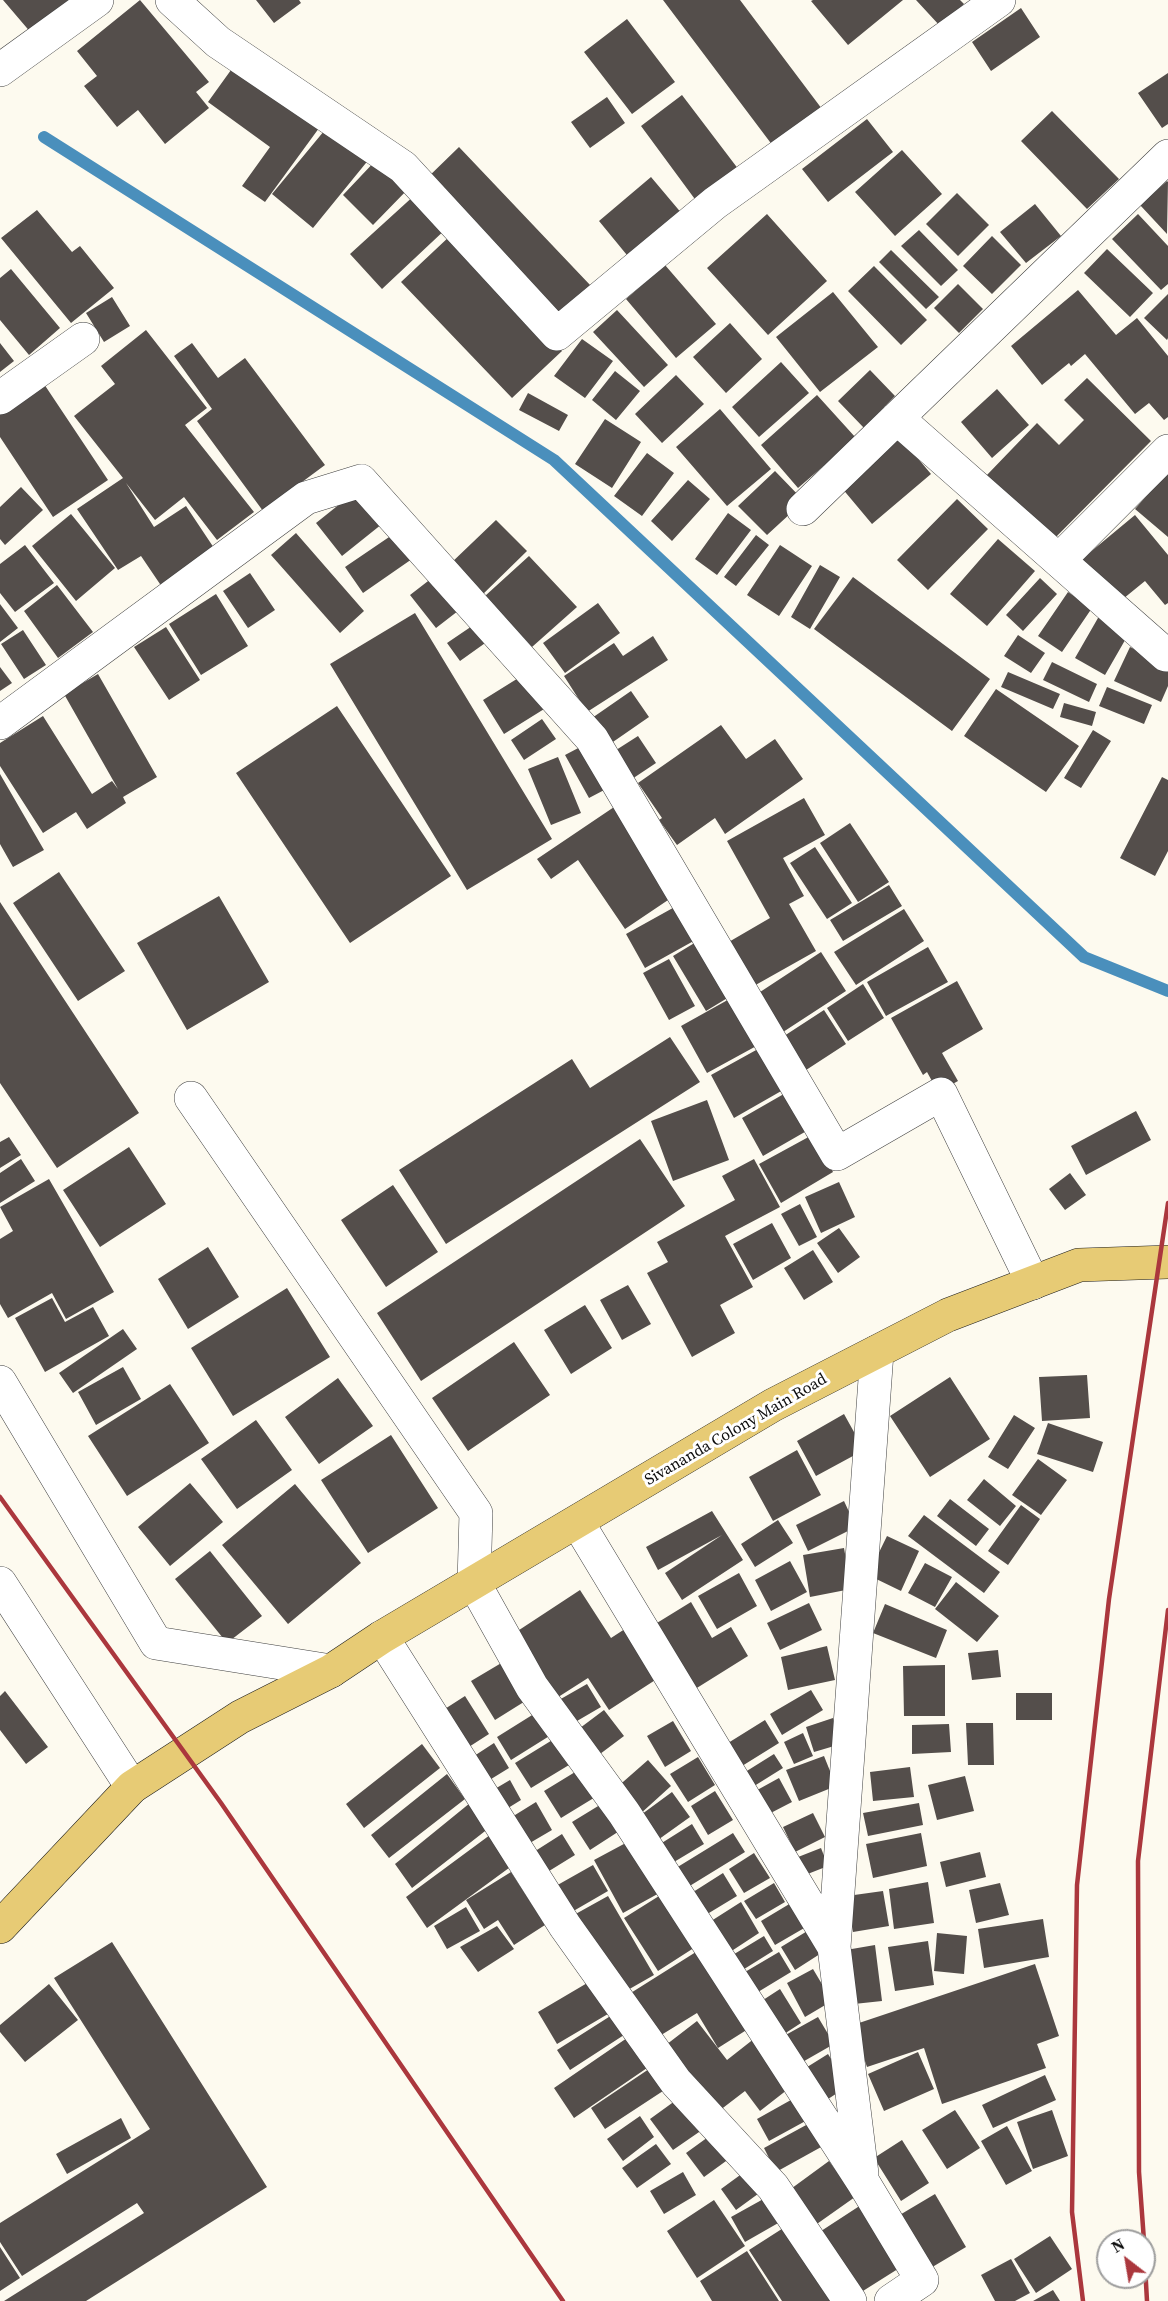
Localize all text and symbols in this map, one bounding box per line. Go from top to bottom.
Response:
street label: Sivananda Colony Main Road [642,1370,830,1490]
north arrow [1096,2229,1156,2289]
text: N [1107,2233,1128,2258]

